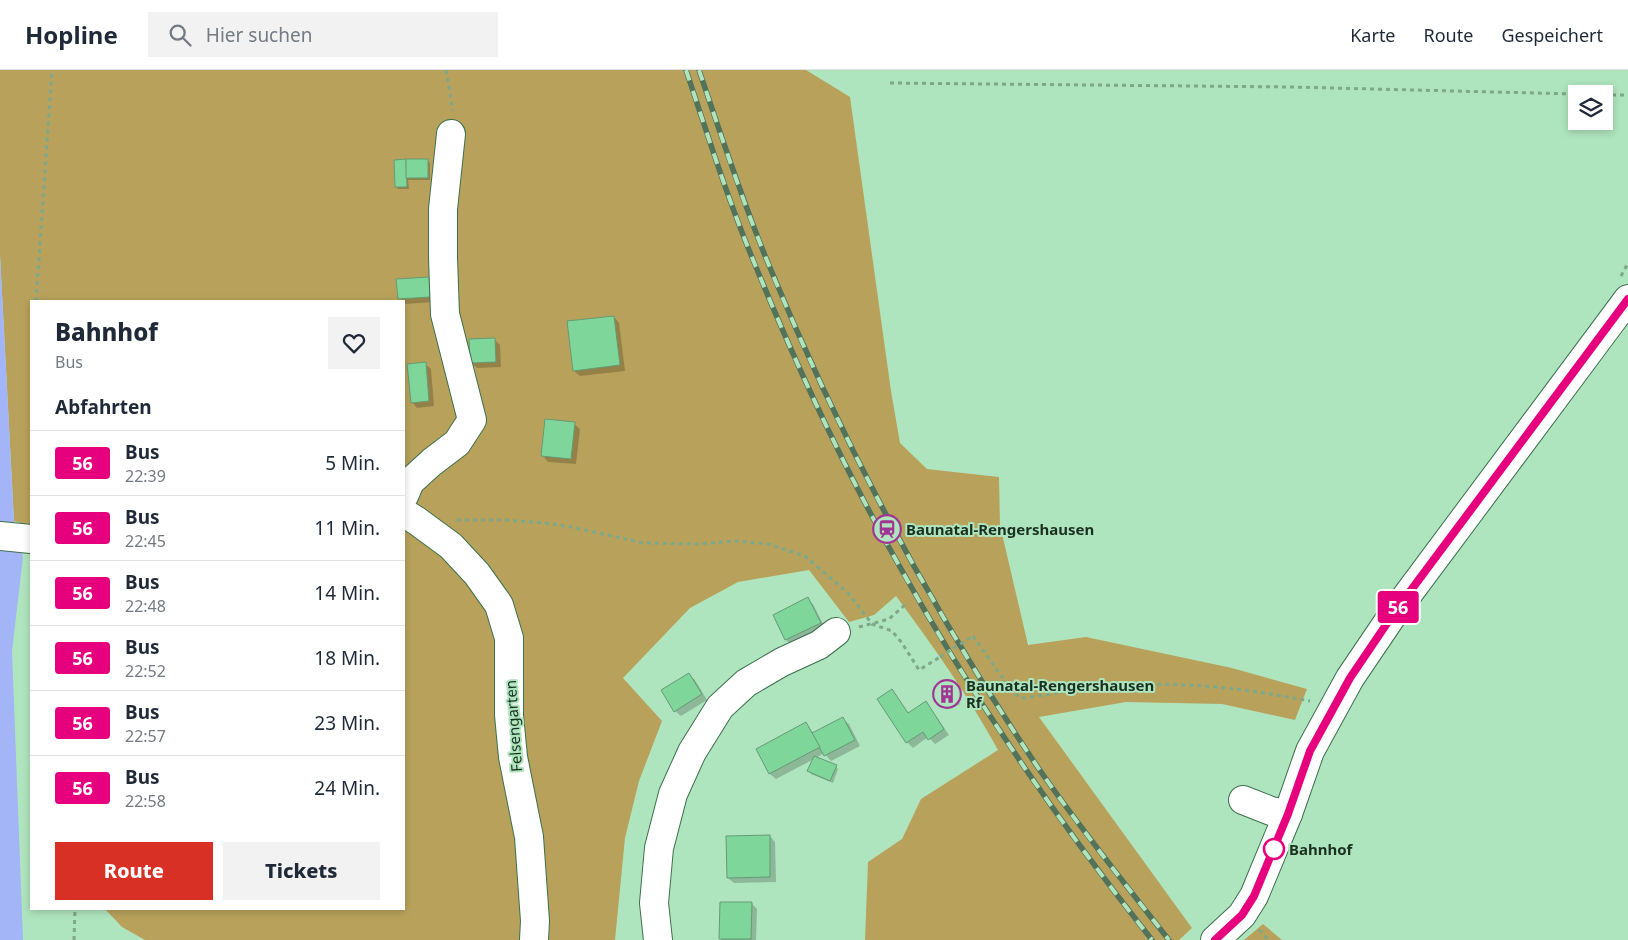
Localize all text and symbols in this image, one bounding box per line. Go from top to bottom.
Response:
search box [148,12,498,57]
text: Hopline [25,18,118,51]
icon: search [166,21,194,49]
text: Hier suchen [206,22,312,48]
text: Karte [1350,23,1396,47]
text: Route [1424,23,1473,47]
text: Gespeichert [1501,23,1603,47]
map controls [1568,85,1613,130]
button: layers [1568,85,1613,130]
text: Bahnhof [55,315,158,348]
button: heart [328,317,380,369]
text: Bus [55,351,83,373]
text: Abfahrten [55,394,152,420]
text: Bus [125,439,160,465]
text: 5 Min. [325,450,380,476]
text: 56 [72,451,93,475]
text: 22:39 [125,465,166,487]
text: Bus [125,504,160,530]
station icon: Baunatal-Rengershausen [872,514,902,544]
text: 11 Min. [314,515,380,541]
text: 56 [72,516,93,540]
place label: Baunatal-Rengershausen [906,519,1094,539]
text: 22:45 [125,530,166,552]
text: Bus [125,569,160,595]
text: 14 Min. [314,580,380,606]
text: 56 [72,581,93,605]
line badge: 56 [1376,591,1420,623]
text: 22:48 [125,595,166,617]
text: 56 [1388,595,1408,619]
text: Bus [125,634,160,660]
text: 18 Min. [314,645,380,671]
text: 56 [72,646,93,670]
text: 22:52 [125,660,166,682]
place label: Baunatal-Rengershausen Rf [966,675,1154,712]
street label: Felsengarten [500,679,526,773]
building icon: Baunatal-Rengershausen Rf [932,679,962,709]
text: Bus [125,699,160,725]
text: 23 Min. [314,710,380,736]
text: 56 [72,711,93,735]
text: 22:57 [125,725,166,747]
text: Bus [125,764,160,790]
text: 24 Min. [314,775,380,801]
text: 56 [72,776,93,800]
text: 22:58 [125,790,166,812]
marker: Bahnhof [1263,838,1285,860]
place label: Bahnhof [1289,839,1354,859]
button: Route [55,842,213,900]
button: Tickets [223,842,380,900]

